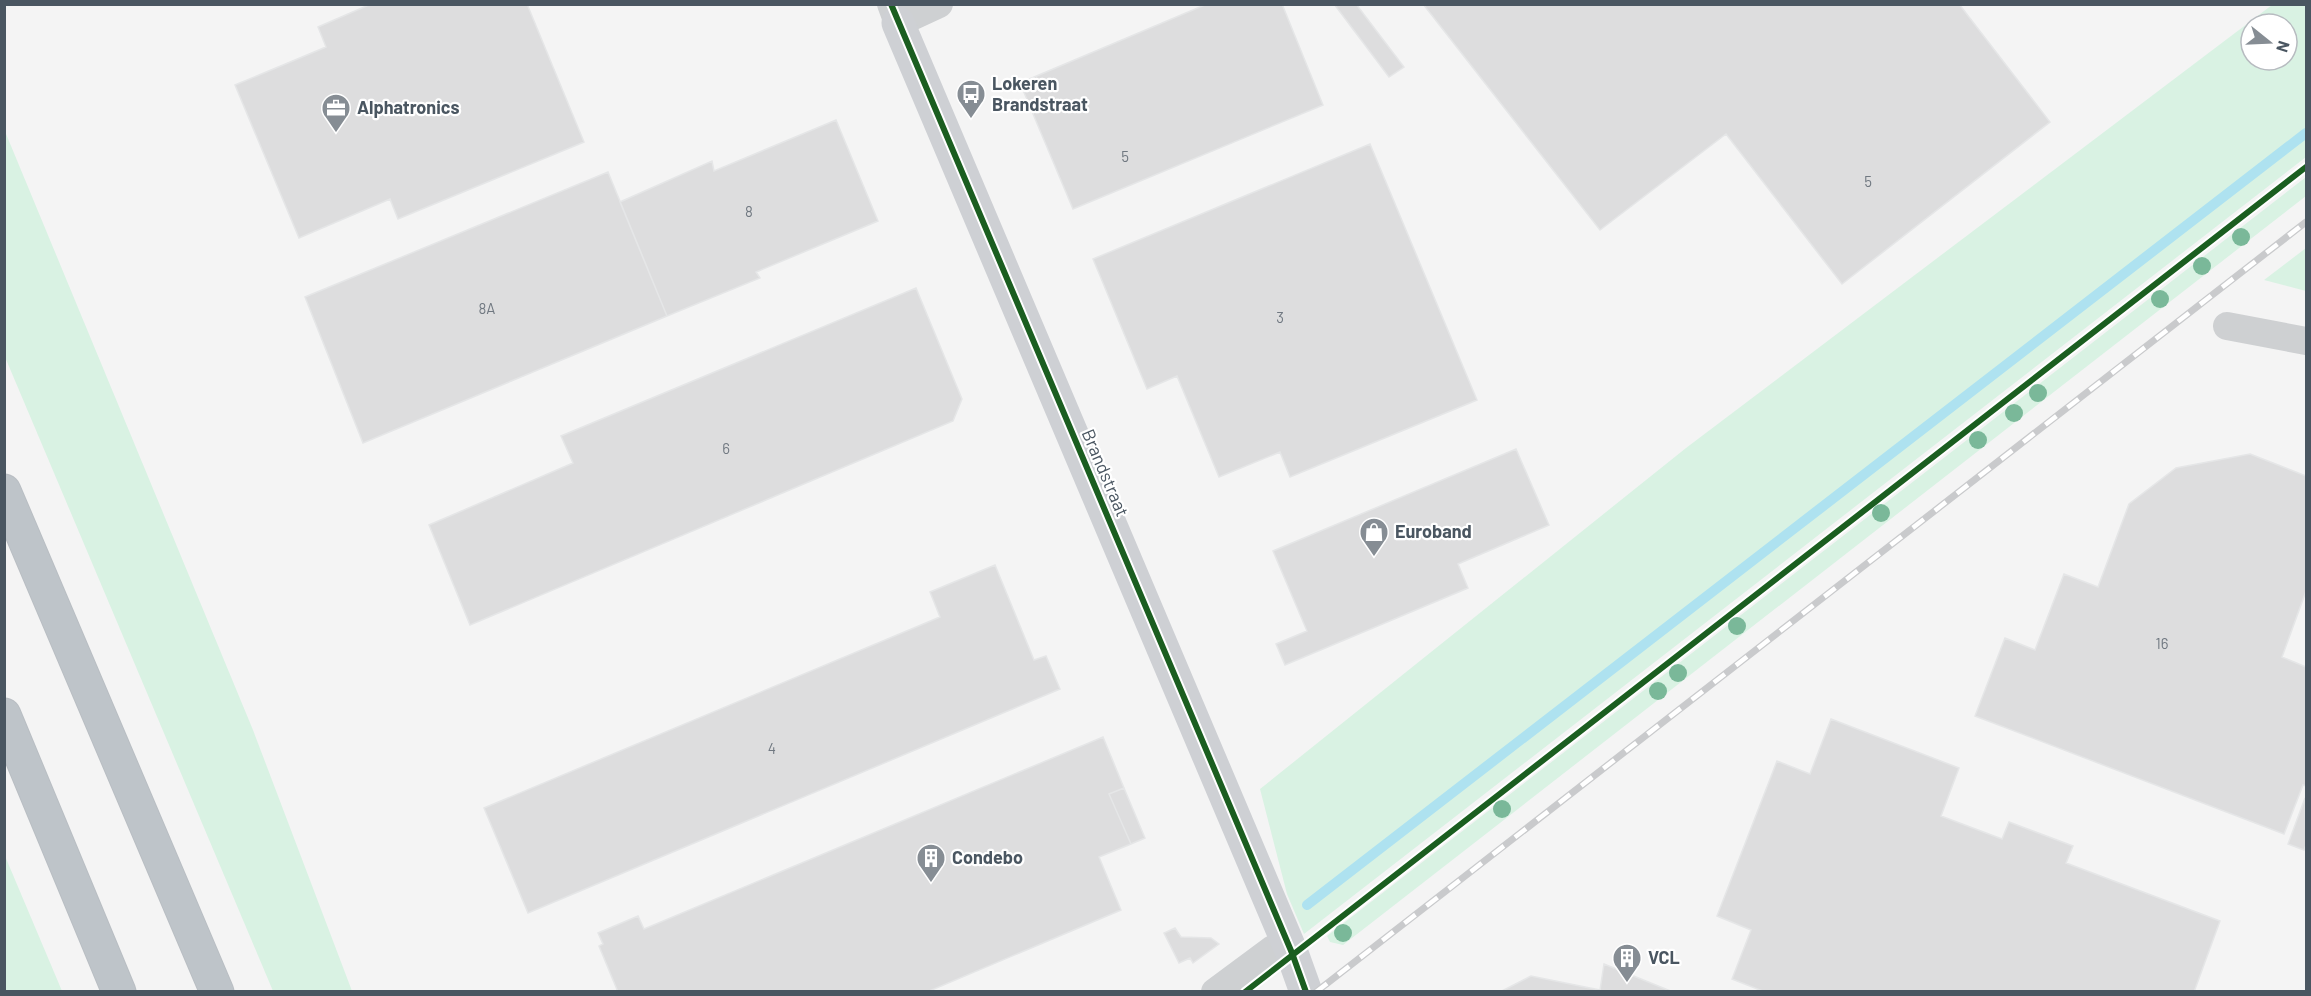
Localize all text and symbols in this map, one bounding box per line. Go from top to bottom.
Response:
north arrow [2239,12,2299,72]
text: N [2273,39,2294,55]
place label: Lokeren Brandstraat [992,72,1088,115]
bus stop icon: Lokeren Brandstraat [955,78,987,120]
office icon: Alphatronics [320,92,352,134]
place label: Alphatronics [357,96,460,118]
house number: 5 [1121,147,1129,165]
house number: 5 [1864,172,1872,190]
house number: 8 [745,202,753,220]
house number: 8A [479,299,495,317]
house number: 3 [1276,308,1284,326]
street label: Brandstraat [1078,426,1134,520]
house number: 6 [722,439,730,457]
shop icon: Euroband [1358,516,1390,558]
place label: Euroband [1395,520,1472,542]
house number: 16 [2156,634,2168,652]
house number: 4 [768,739,776,757]
building icon: Condebo [915,842,947,884]
place label: Condebo [952,846,1023,868]
building icon: VCL [1611,942,1643,984]
place label: VCL [1648,946,1680,968]

